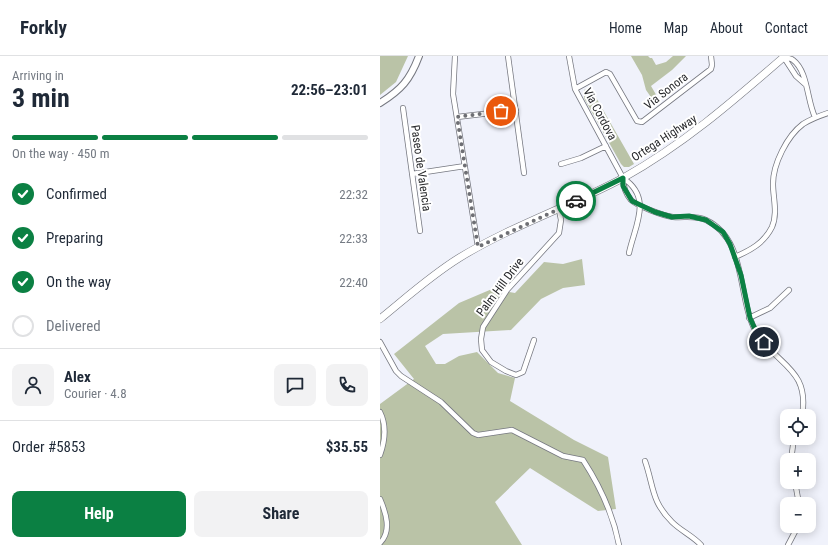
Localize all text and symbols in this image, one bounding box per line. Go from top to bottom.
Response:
text: Forkly [20,16,67,39]
text: Home [609,20,642,36]
text: Map [664,20,688,36]
text: About [710,20,743,36]
text: Contact [765,20,808,36]
text: Arriving in [12,68,64,83]
street label: Via Sonora [642,70,691,112]
text: 22:56–23:01 [291,81,368,99]
text: 3 min [12,83,70,113]
street label: Via Cordova [580,86,620,143]
pin [484,94,518,128]
icon: bag [490,100,512,122]
street label: Ortega Highway [629,112,699,164]
street label: Paseo de Valencia [408,124,434,212]
text: On the way · 450 m [12,146,109,161]
courier [556,181,596,221]
icon: check [12,183,34,205]
text: Confirmed [46,185,107,203]
text: 22:32 [339,187,368,202]
icon: car [565,190,587,212]
icon: check [12,227,34,249]
text: Preparing [46,229,103,247]
text: 22:33 [339,231,368,246]
street label: Palm Hill Drive [474,255,527,319]
icon: check [12,271,34,293]
text: On the way [46,273,111,291]
text: 22:40 [339,275,368,290]
text: Delivered [46,317,101,335]
pin [747,325,781,359]
icon: home [753,331,775,353]
button: person [12,364,54,406]
button: chat [274,364,316,406]
button: phone [326,364,368,406]
text: Alex [64,368,91,386]
text: Courier · 4.8 [64,386,127,401]
map controls [780,409,816,533]
button: locate [780,409,816,445]
text: Order #5853 [12,438,86,456]
text: $35.55 [326,438,368,456]
button: + [780,453,816,489]
button: Help [12,491,186,537]
button: Share [194,491,368,537]
button: − [780,497,816,533]

